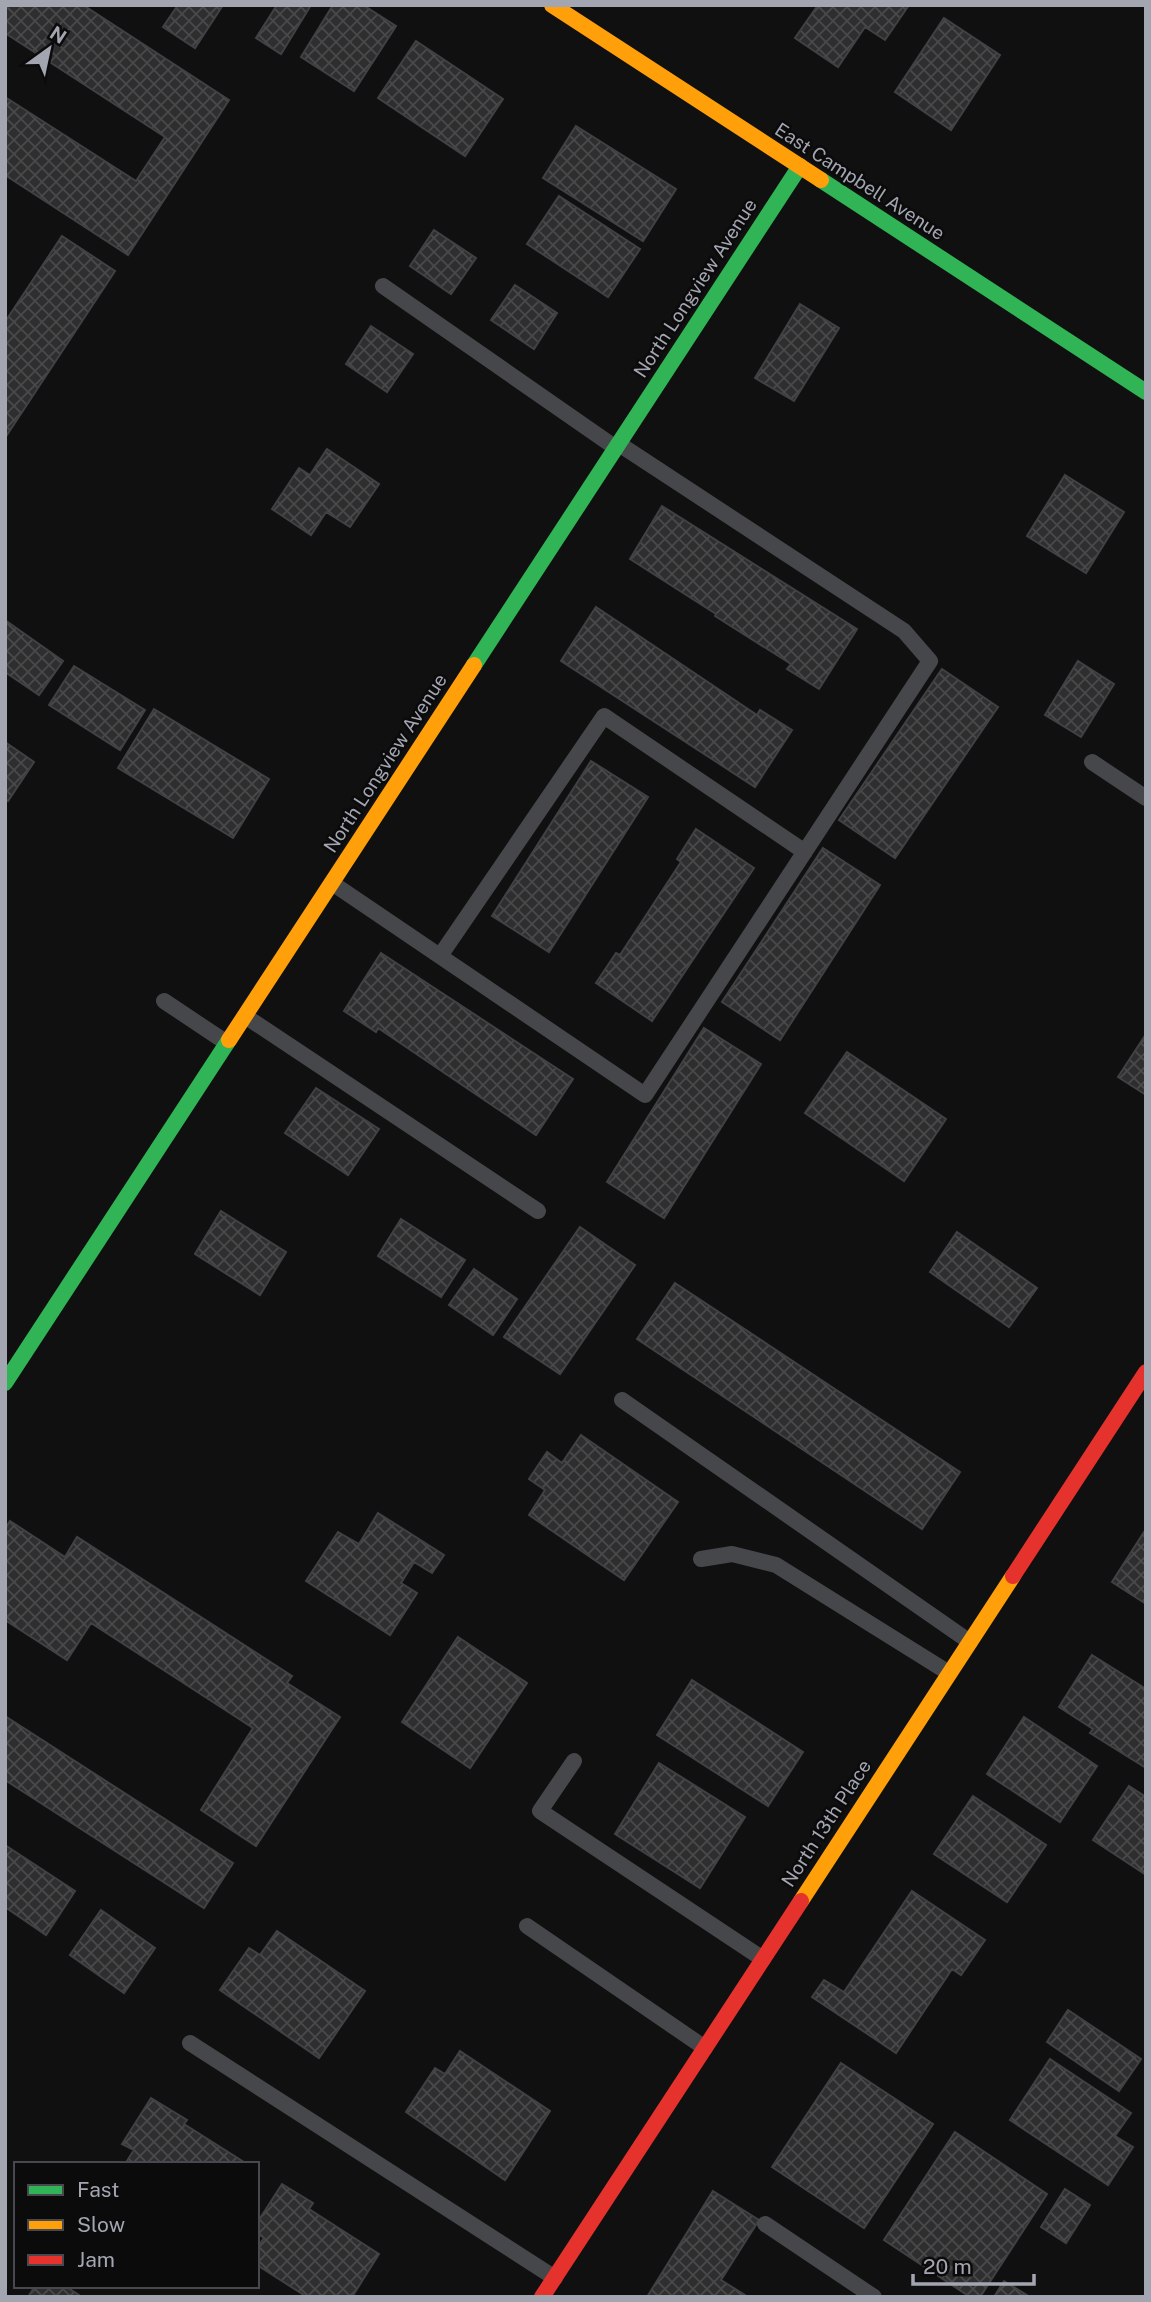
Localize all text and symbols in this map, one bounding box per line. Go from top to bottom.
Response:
north arrow [14,14,84,84]
text: N [46,21,70,48]
street label: East Campbell Avenue [771,118,949,244]
street label: North Longview Avenue [629,194,761,382]
street label: North Longview Avenue [319,669,451,857]
street label: North 13th Place [777,1755,875,1891]
legend [14,2162,259,2288]
text: Fast [77,2177,119,2202]
text: Slow [77,2212,125,2237]
scale bar [913,2242,1034,2286]
text: Jam [77,2247,115,2272]
text: 20 m [923,2254,972,2279]

